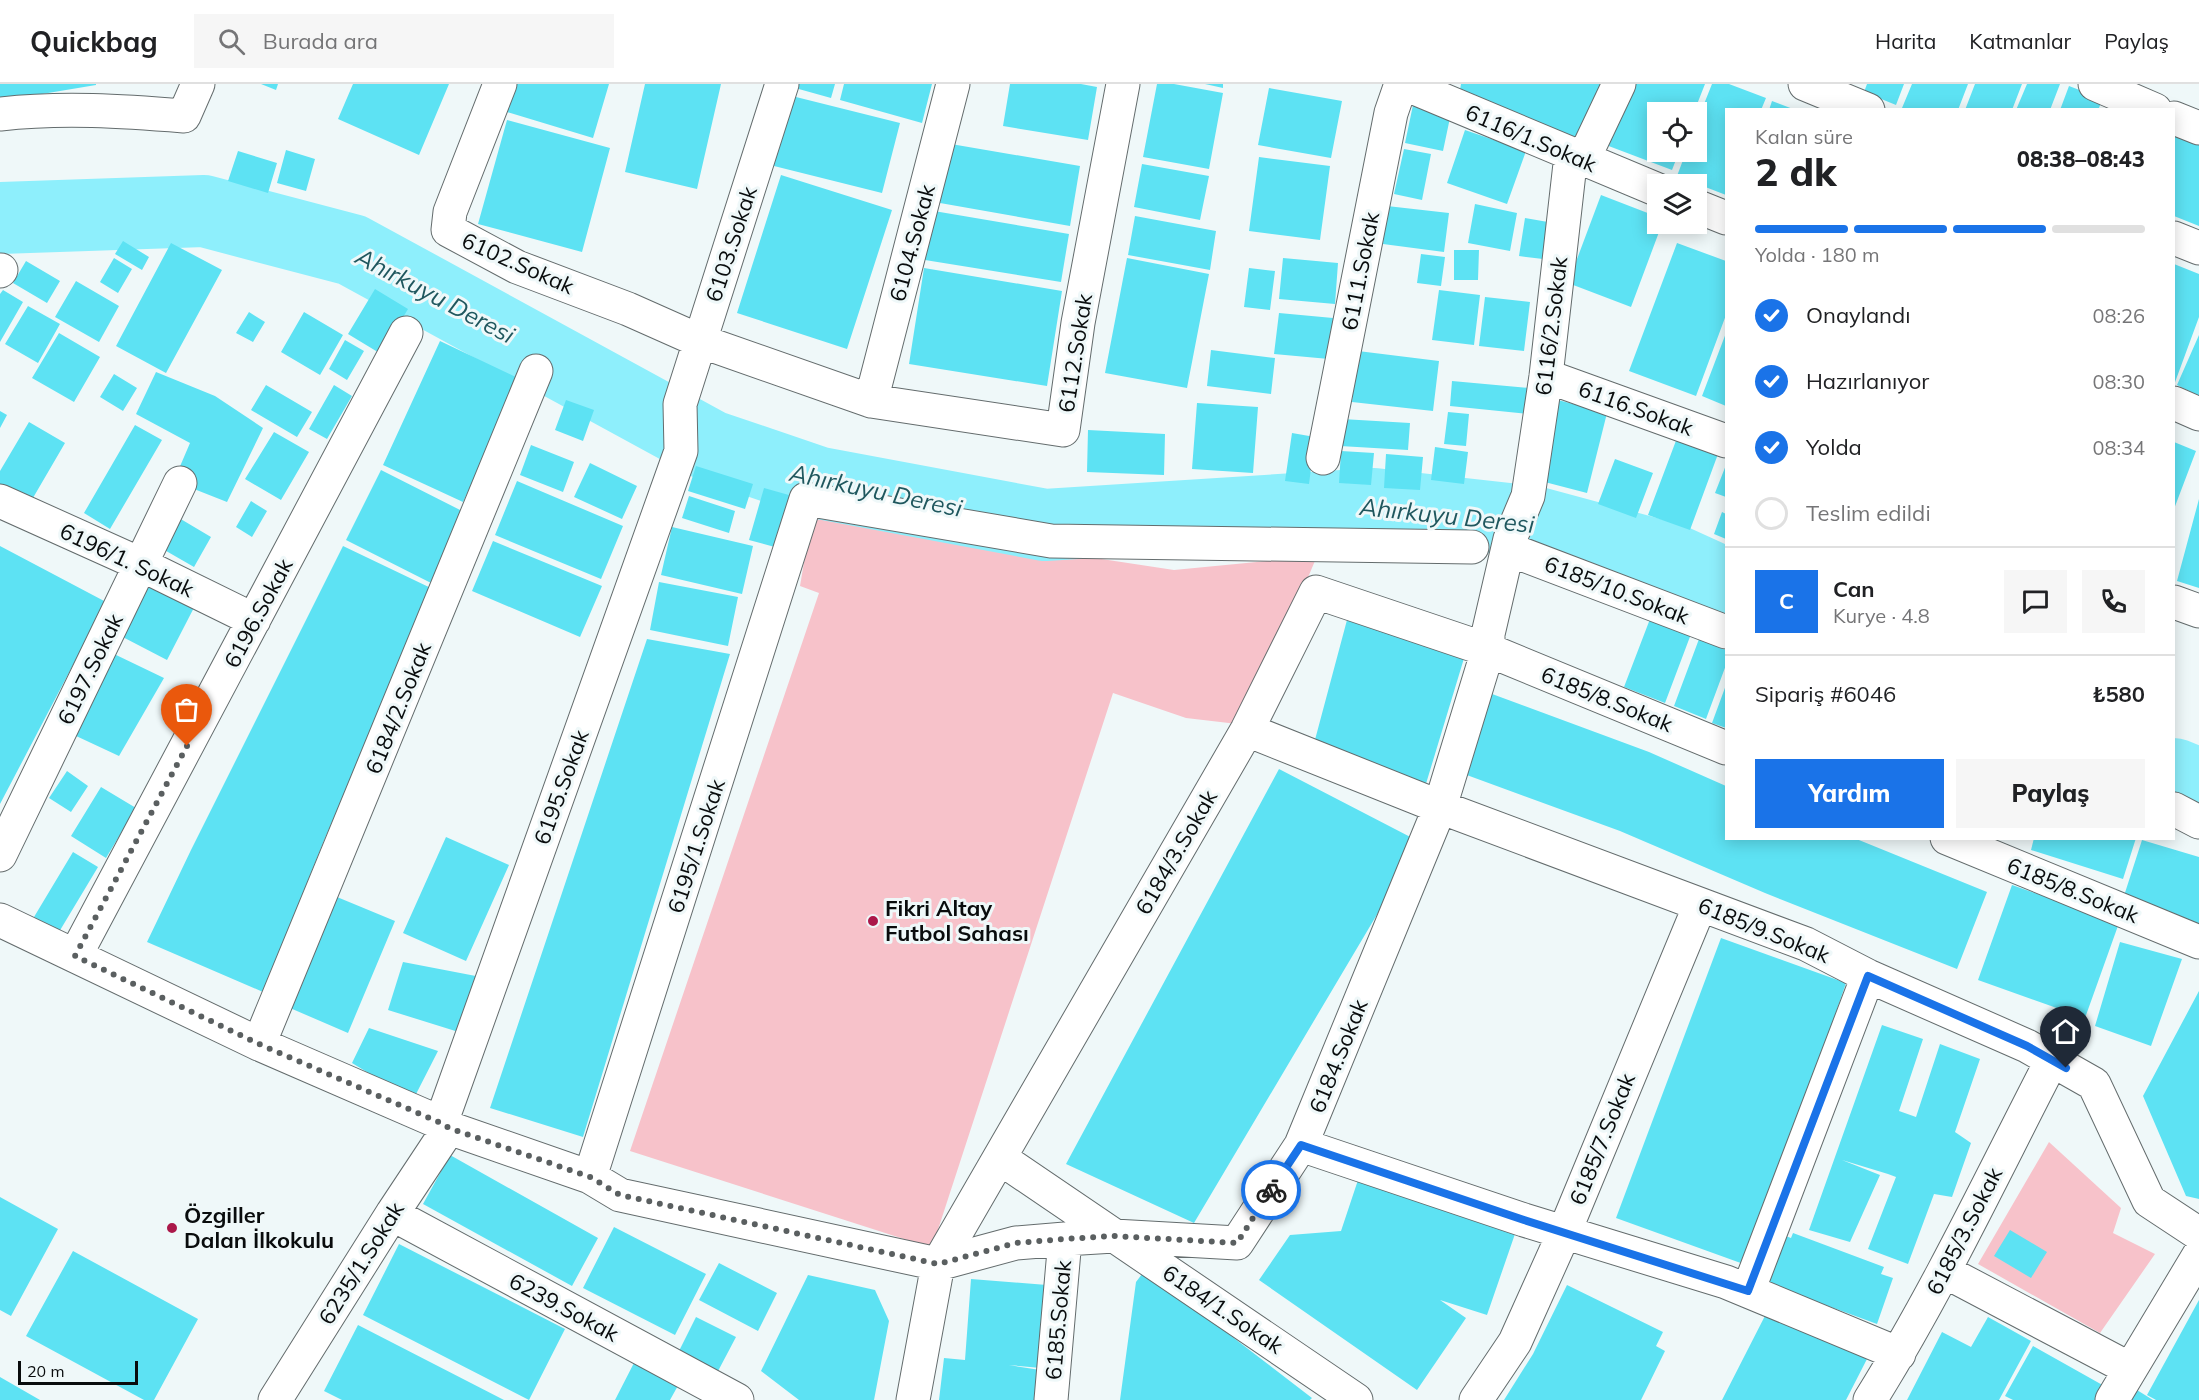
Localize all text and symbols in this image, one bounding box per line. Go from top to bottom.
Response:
search box [194,14,614,68]
text: Quickbag [30,24,158,59]
icon: search [215,25,248,58]
text: Burada ara [263,27,378,55]
text: Harita [1875,28,1936,54]
text: Katmanlar [1969,28,2071,54]
text: Paylaş [2104,28,2169,54]
street label: 6116/1.Sokak [1461,98,1601,178]
map controls [1647,102,1707,234]
button: locate [1647,102,1707,162]
text: Kalan süre [1755,124,1853,149]
text: 08:38–08:43 [2017,145,2145,173]
text: 2 dk [1755,147,1836,196]
button: layers [1647,174,1707,234]
street label: 6104.Sokak [883,181,941,305]
street label: 6103.Sokak [699,182,763,305]
street label: 6111.Sokak [1335,209,1385,333]
street label: 6102.Sokak [457,226,579,300]
water label: Ahırkuyu Deresi [350,240,520,350]
text: Yolda · 180 m [1755,242,1880,267]
street label: 6116/2.Sokak [1529,254,1573,397]
street label: 6112.Sokak [1052,291,1098,414]
icon: check [1755,299,1788,332]
text: Onaylandı [1806,301,1910,329]
text: 08:26 [2092,303,2145,328]
icon: check [1755,365,1788,398]
text: Hazırlanıyor [1806,367,1929,395]
text: 08:30 [2092,369,2145,394]
street label: 6116.Sokak [1575,374,1698,442]
icon: check [1755,431,1788,464]
text: Yolda [1806,433,1862,461]
text: 08:34 [2092,435,2145,460]
water label: Ahırkuyu Deresi [786,457,965,523]
water label: Ahırkuyu Deresi [1357,491,1536,539]
text: Teslim edildi [1806,499,1931,527]
street label: 6196/1. Sokak [55,517,199,604]
street label: 6185/10.Sokak [1541,550,1694,631]
street label: 6196.Sokak [217,553,299,673]
button: chat [2004,570,2067,633]
button: phone [2082,570,2145,633]
text: Can [1833,575,1875,603]
text: C [1779,587,1794,615]
text: Kurye · 4.8 [1833,603,1930,628]
street label: 6197.Sokak [51,608,129,729]
street label: 6184/2.Sokak [359,637,437,778]
street label: 6185/8.Sokak [1537,660,1678,738]
text: Sipariş #6046 [1755,680,1896,708]
text: ₺580 [2092,680,2145,708]
pin [161,684,212,746]
icon: bag [170,693,203,726]
street label: 6195.Sokak [527,725,595,848]
button: Yardım [1755,759,1944,828]
button: Paylaş [1956,759,2145,828]
street label: 6195/1.Sokak [661,775,731,917]
street label: 6184/3.Sokak [1129,784,1223,919]
street label: 6185/8.Sokak [2003,851,2144,929]
street label: 6185/9.Sokak [1694,891,1835,969]
place label: Fikri Altay Futbol Sahası [885,894,1029,947]
marker: Fikri Altay Futbol Sahası [866,914,880,928]
street label: 6184.Sokak [1303,994,1374,1117]
pin [2040,1006,2091,1068]
icon: home [2049,1015,2082,1048]
street label: 6185/7.Sokak [1563,1068,1641,1209]
courier [1241,1160,1301,1220]
street label: 6185/3.Sokak [1920,1162,2008,1300]
icon: bike [1255,1174,1288,1207]
street label: 6235/1.Sokak [312,1196,410,1330]
place label: Özgiller Dalan İlkokulu [184,1201,334,1254]
marker: Özgiller Dalan İlkokulu [165,1221,179,1235]
street label: 6185.Sokak [1039,1258,1077,1381]
street label: 6184/1.Sokak [1157,1258,1289,1360]
street label: 6239.Sokak [504,1266,624,1348]
scale bar [18,1358,138,1386]
text: 20 m [27,1361,64,1381]

